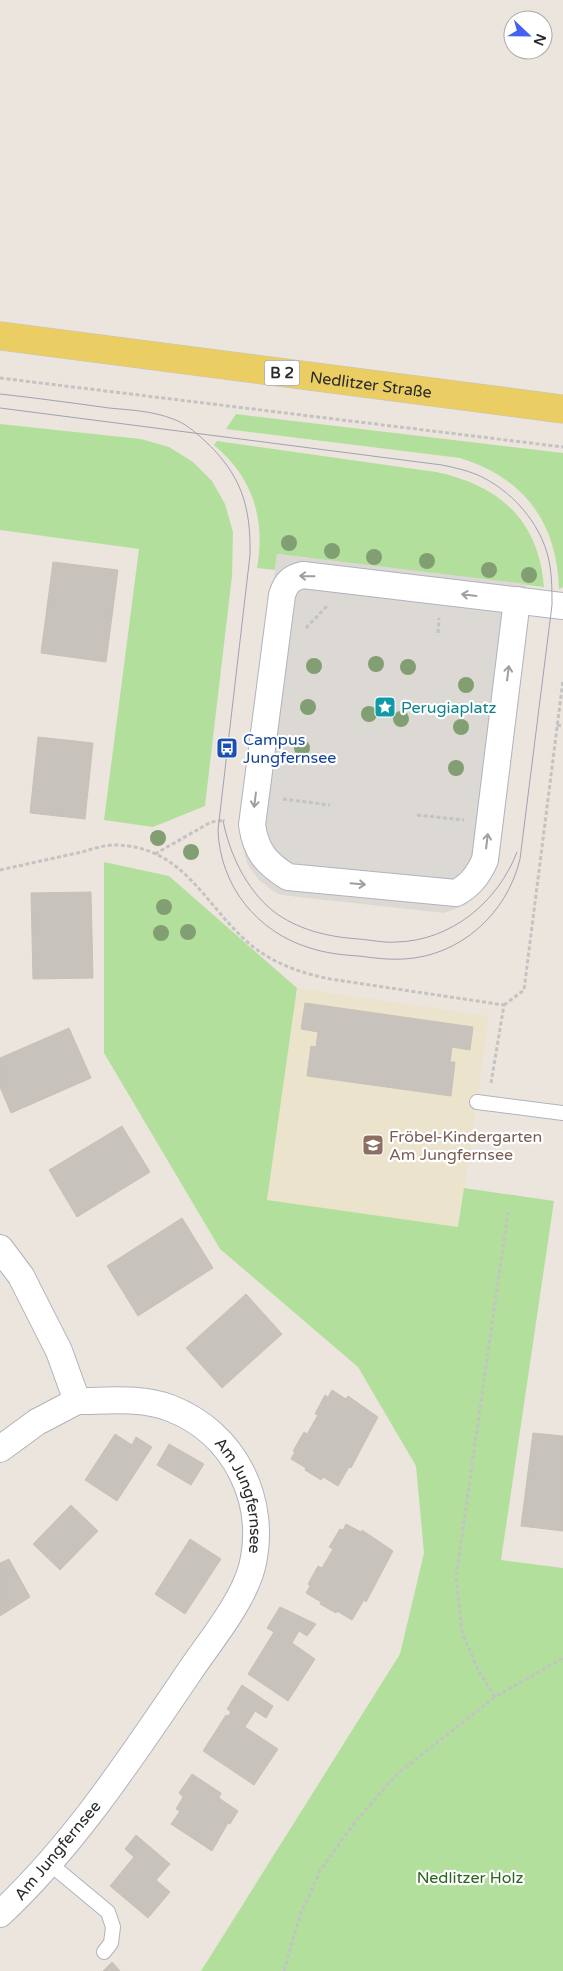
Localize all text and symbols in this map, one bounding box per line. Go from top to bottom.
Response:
north arrow [503,10,553,60]
text: N [530,31,550,48]
road number: B 2 [264,360,300,386]
street label: Nedlitzer Straße [309,367,433,403]
one-way arrow [299,571,316,581]
one-way arrow [461,590,477,600]
one-way arrow [503,665,513,681]
place icon: Perugiaplatz [373,695,397,719]
place label: Perugiaplatz [401,698,497,718]
place label: Campus Jungfernsee [243,730,336,768]
bus stop icon: Campus Jungfernsee [215,736,239,760]
one-way arrow [250,791,260,807]
one-way arrow [482,833,492,849]
one-way arrow [350,879,366,889]
place label: Fröbel-Kindergarten Am Jungfernsee [389,1127,542,1165]
school or university icon: Fröbel-Kindergarten Am Jungfernsee [361,1133,385,1157]
street label: Am Jungfernsee [210,1433,265,1555]
street label: Am Jungfernsee [10,1797,105,1905]
park label: Nedlitzer Holz [417,1868,523,1888]

